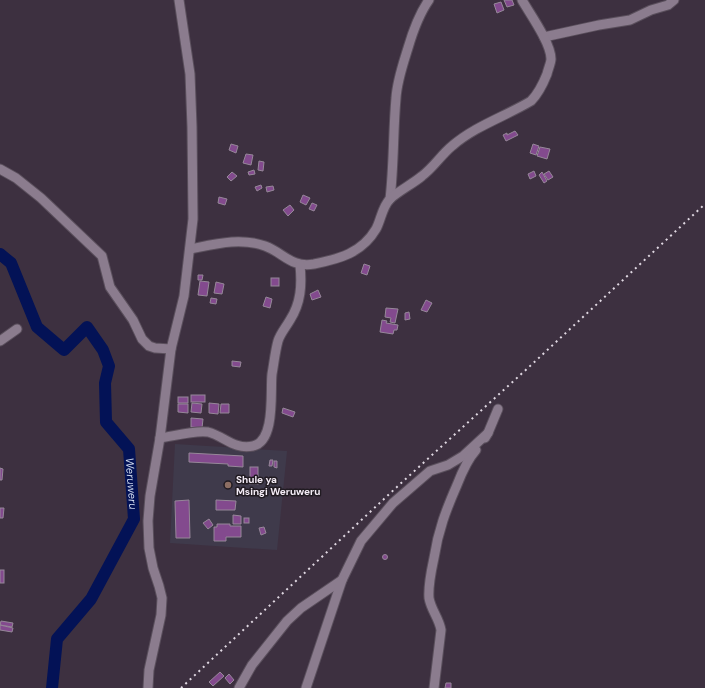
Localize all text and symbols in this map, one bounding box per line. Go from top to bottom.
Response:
water label: Weruweru [123,457,140,511]
place label: Shule ya Msingi Weruweru [236,473,320,498]
marker: Shule ya Msingi Weruweru [223,480,233,490]

